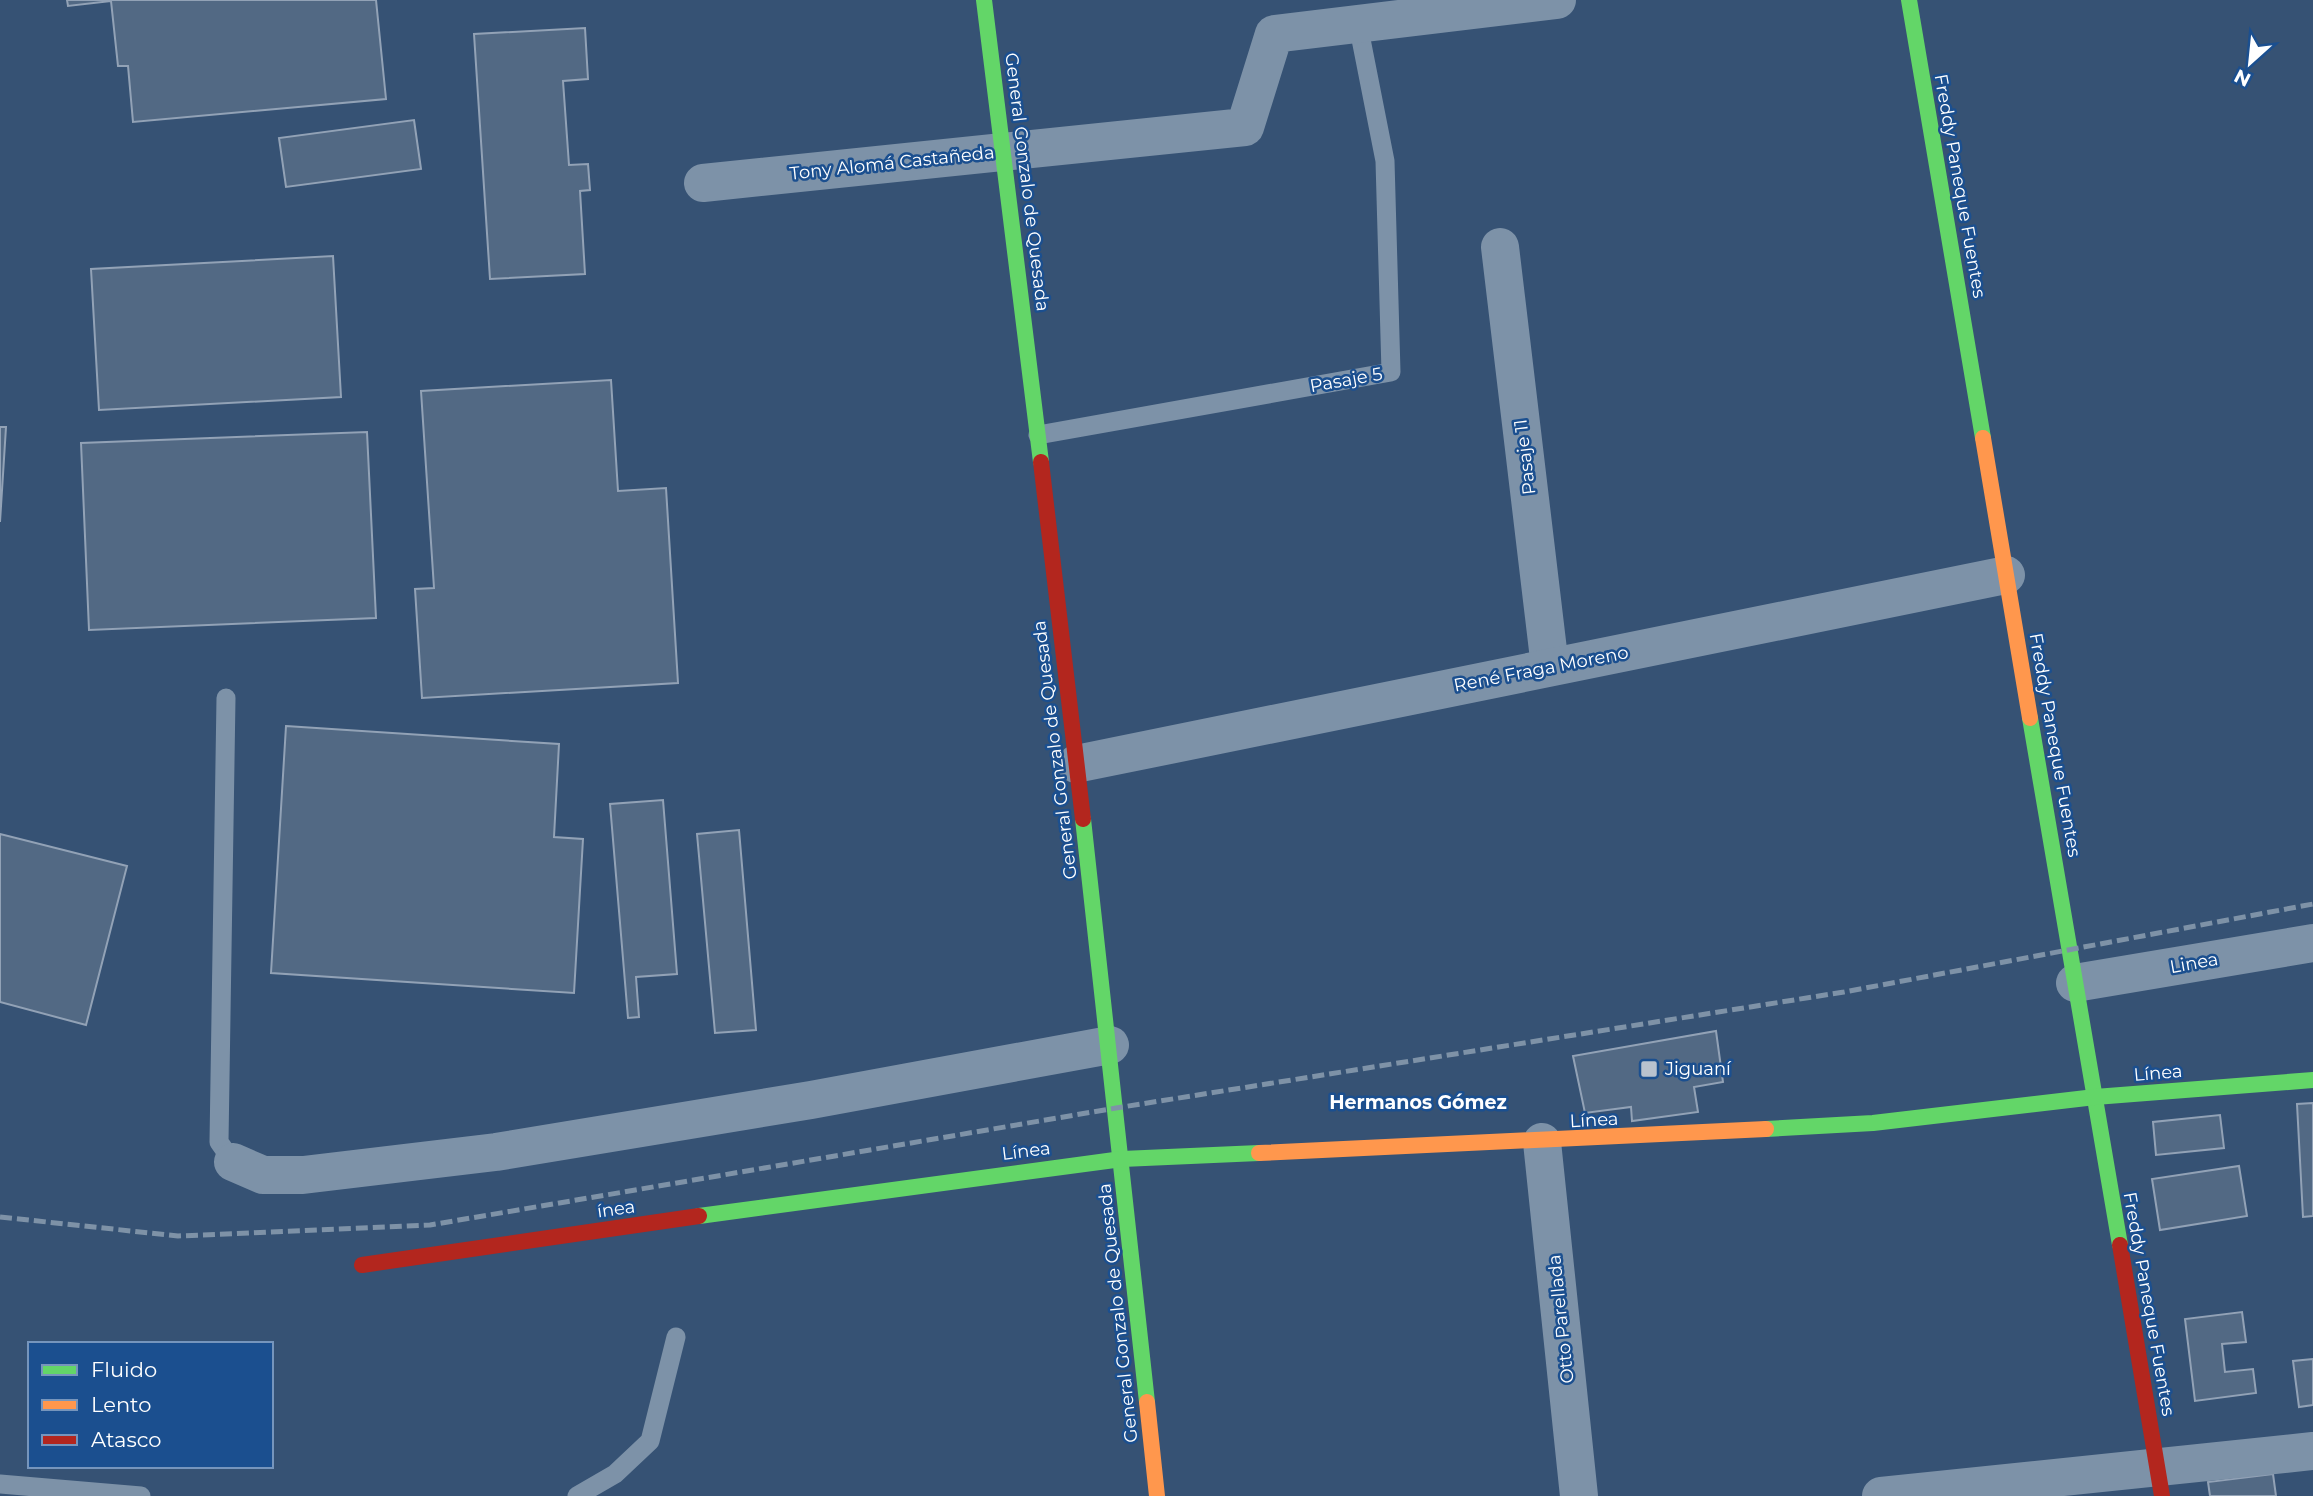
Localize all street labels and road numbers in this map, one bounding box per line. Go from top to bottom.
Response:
street label: General Gonzalo de Quesada [1000,51,1054,313]
street label: Freddy Paneque Fuentes [1929,72,1991,300]
street label: Tony Alomá Castañeda [788,141,996,185]
street label: Pasaje 5 [1308,363,1384,397]
street label: Pasaje 11 [1509,418,1541,496]
street label: General Gonzalo de Quesada [1028,619,1082,881]
street label: Freddy Paneque Fuentes [2024,631,2086,859]
street label: René Fraga Moreno [1452,641,1630,697]
street label: Linea [2168,948,2220,978]
street label: Línea [2133,1060,2183,1086]
street label: Línea [1569,1108,1619,1132]
street label: Línea [1000,1137,1052,1165]
street label: General Gonzalo de Quesada [1093,1182,1143,1444]
street label: Freddy Paneque Fuentes [2118,1190,2180,1418]
street label: ínea [596,1195,636,1223]
street label: Otto Parellada [1543,1253,1579,1385]

